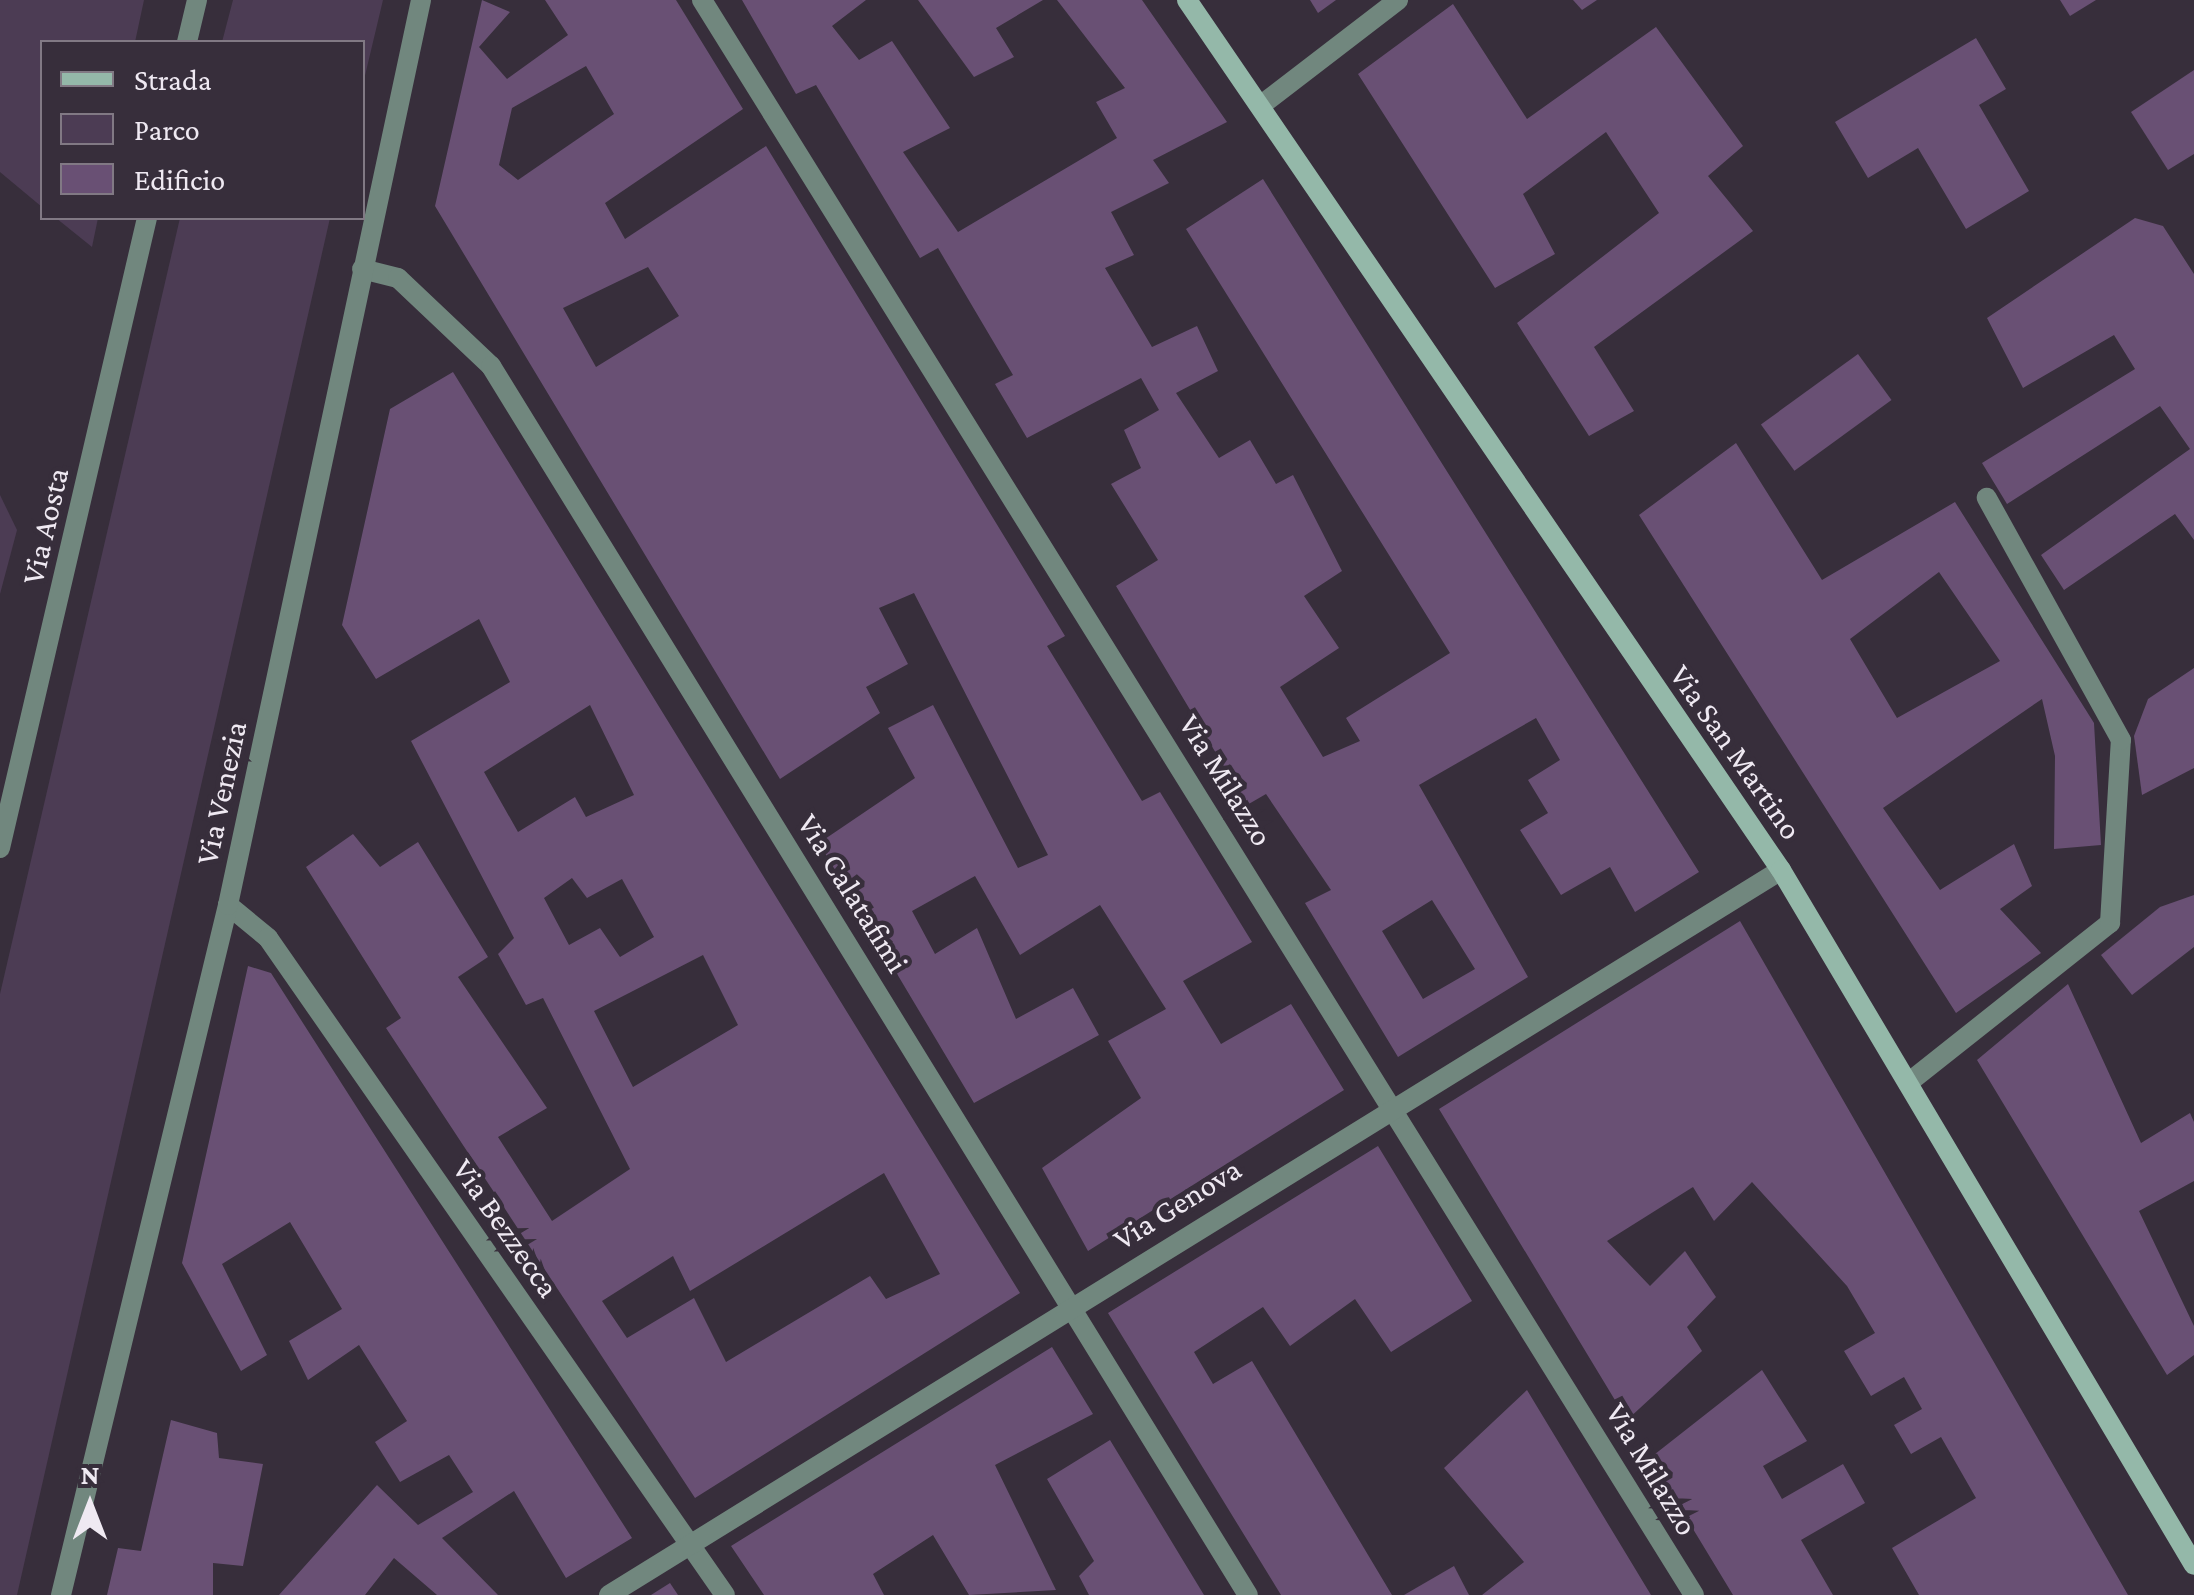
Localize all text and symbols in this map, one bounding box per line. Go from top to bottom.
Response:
legend [40,40,365,220]
text: Strada [134,63,212,96]
text: Parco [134,113,200,146]
text: Edificio [134,163,225,196]
street label: Via Aosta [13,464,77,588]
street label: Via San Martino [1662,657,1810,847]
street label: Via Milazzo [1170,707,1282,853]
street label: Via Venezia [187,718,255,868]
street label: Via Calatafimi [789,806,917,980]
street label: Via Genova [1106,1150,1248,1258]
street label: Via Bezzecca [444,1151,568,1305]
street label: Via Milazzo [1597,1396,1707,1542]
north arrow [40,1455,140,1555]
text: N [80,1459,100,1490]

